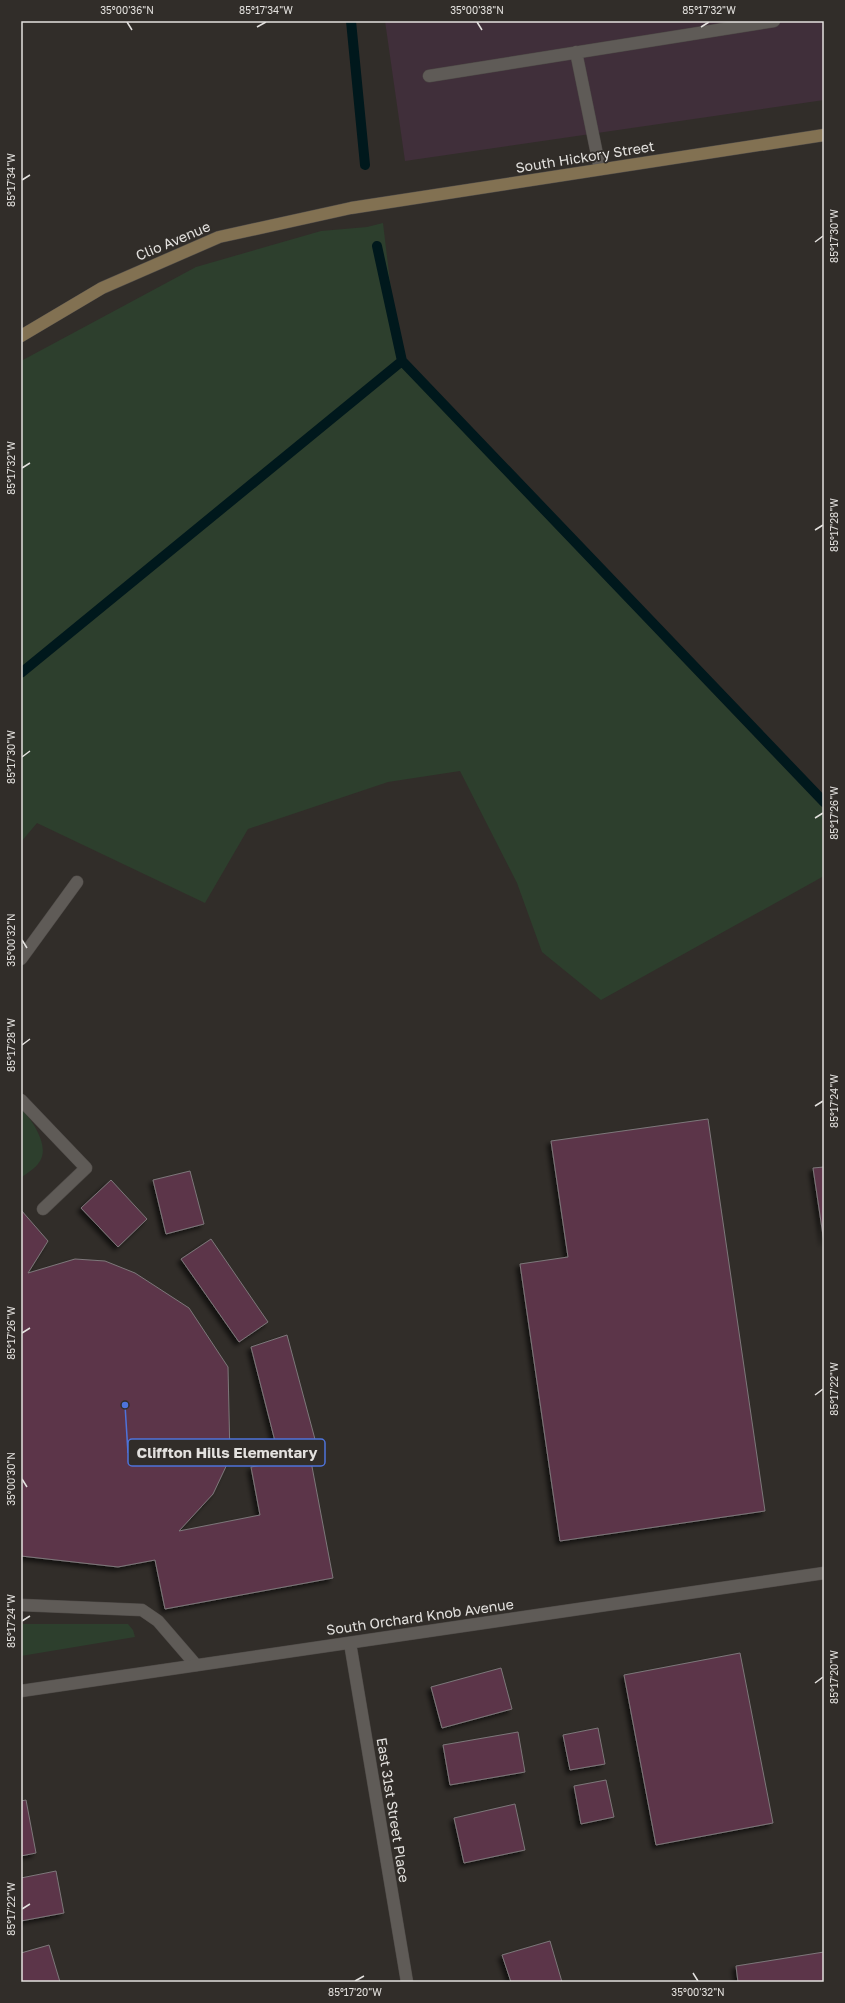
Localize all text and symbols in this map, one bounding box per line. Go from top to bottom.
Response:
text: 35°00'36"N [100,4,154,16]
text: 85°17'34"W [239,4,293,16]
text: 35°00'38"N [450,4,504,16]
text: 85°17'32"W [682,4,736,16]
street label: South Hickory Street [514,137,656,176]
text: 85°17'34"W [5,153,17,207]
text: 85°17'30"W [828,209,840,263]
street label: Clio Avenue [133,217,213,264]
text: 85°17'32"W [5,441,17,495]
text: 85°17'28"W [828,498,840,552]
text: 85°17'30"W [5,730,17,784]
text: 85°17'26"W [828,786,840,840]
text: 35°00'32"N [5,913,17,967]
text: 85°17'28"W [5,1018,17,1072]
text: 85°17'24"W [828,1074,840,1128]
text: 85°17'26"W [5,1306,17,1360]
text: 85°17'22"W [828,1362,840,1416]
callout: Cliffton Hills Elementary [128,1439,325,1466]
text: Cliffton Hills Elementary [137,1443,318,1461]
text: 35°00'30"N [5,1452,17,1506]
text: 85°17'24"W [5,1594,17,1648]
street label: South Orchard Knob Avenue [325,1595,515,1638]
text: 85°17'20"W [828,1650,840,1704]
street label: East 31st Street Place [374,1736,413,1884]
text: 85°17'22"W [5,1882,17,1936]
text: 85°17'20"W [328,1986,382,1998]
text: 35°00'32"N [671,1986,725,1998]

